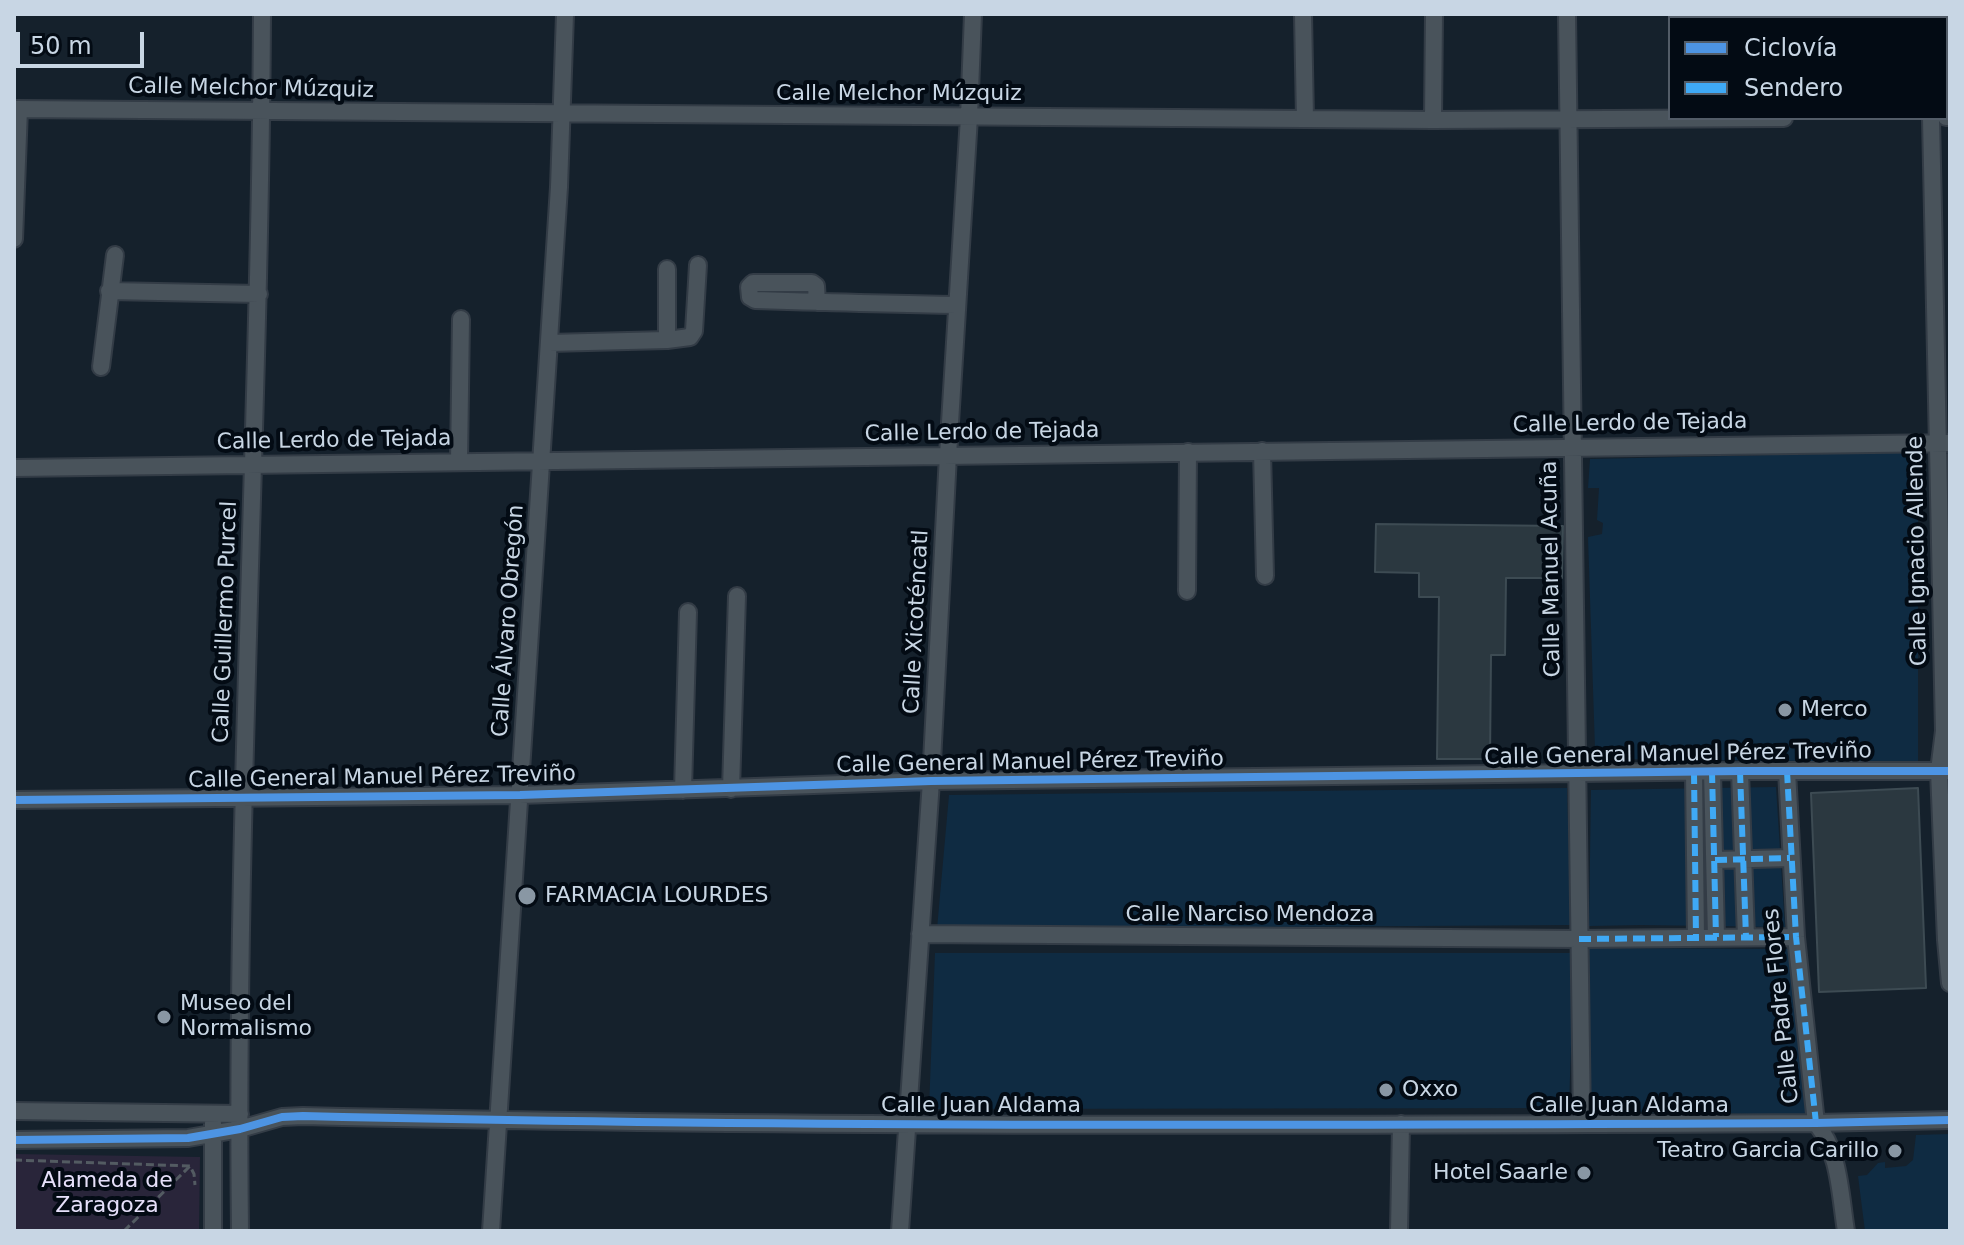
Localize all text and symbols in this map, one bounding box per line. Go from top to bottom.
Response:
scale bar [20,16,148,66]
legend [1668,16,1948,120]
text: 50 m [30,32,92,60]
text: Ciclovía [1744,34,1838,62]
street label: Calle Melchor Múzquiz [128,74,374,104]
text: Sendero [1744,74,1843,102]
street label: Calle Melchor Múzquiz [776,81,1022,107]
street label: Calle Lerdo de Tejada [1512,409,1748,439]
street label: Calle Lerdo de Tejada [864,418,1100,448]
street label: Calle Lerdo de Tejada [216,426,452,456]
street label: Calle Ignacio Allende [1903,436,1933,666]
street label: Calle Manuel Acuña [1537,460,1567,678]
street label: Calle Guillermo Purcel [209,501,243,743]
street label: Calle Álvaro Obregón [488,504,530,738]
street label: Calle Xicoténcatl [899,529,935,715]
place label: Merco [1801,697,1868,723]
marker: Merco [1776,701,1794,719]
street label: Calle General Manuel Pérez Treviño [1484,738,1872,772]
street label: Calle General Manuel Pérez Treviño [836,746,1224,780]
street label: Calle General Manuel Pérez Treviño [188,761,576,795]
place label: FARMACIA LOURDES [545,883,768,909]
marker: FARMACIA LOURDES [516,885,538,907]
street label: Calle Narciso Mendoza [1125,902,1375,928]
street label: Calle Padre Flores [1759,907,1805,1105]
place label: Museo del Normalismo [180,991,312,1042]
marker: Museo del Normalismo [155,1008,173,1026]
place label: Oxxo [1402,1077,1458,1103]
marker: Oxxo [1377,1081,1395,1099]
street label: Calle Juan Aldama [881,1093,1081,1119]
street label: Calle Juan Aldama [1529,1093,1729,1119]
place label: Teatro Garcia Carillo [1657,1138,1879,1164]
marker: Teatro Garcia Carillo [1886,1142,1904,1160]
place label: Hotel Saarle [1433,1160,1568,1186]
marker: Hotel Saarle [1575,1164,1593,1182]
park label: Alameda de Zaragoza [41,1168,173,1220]

